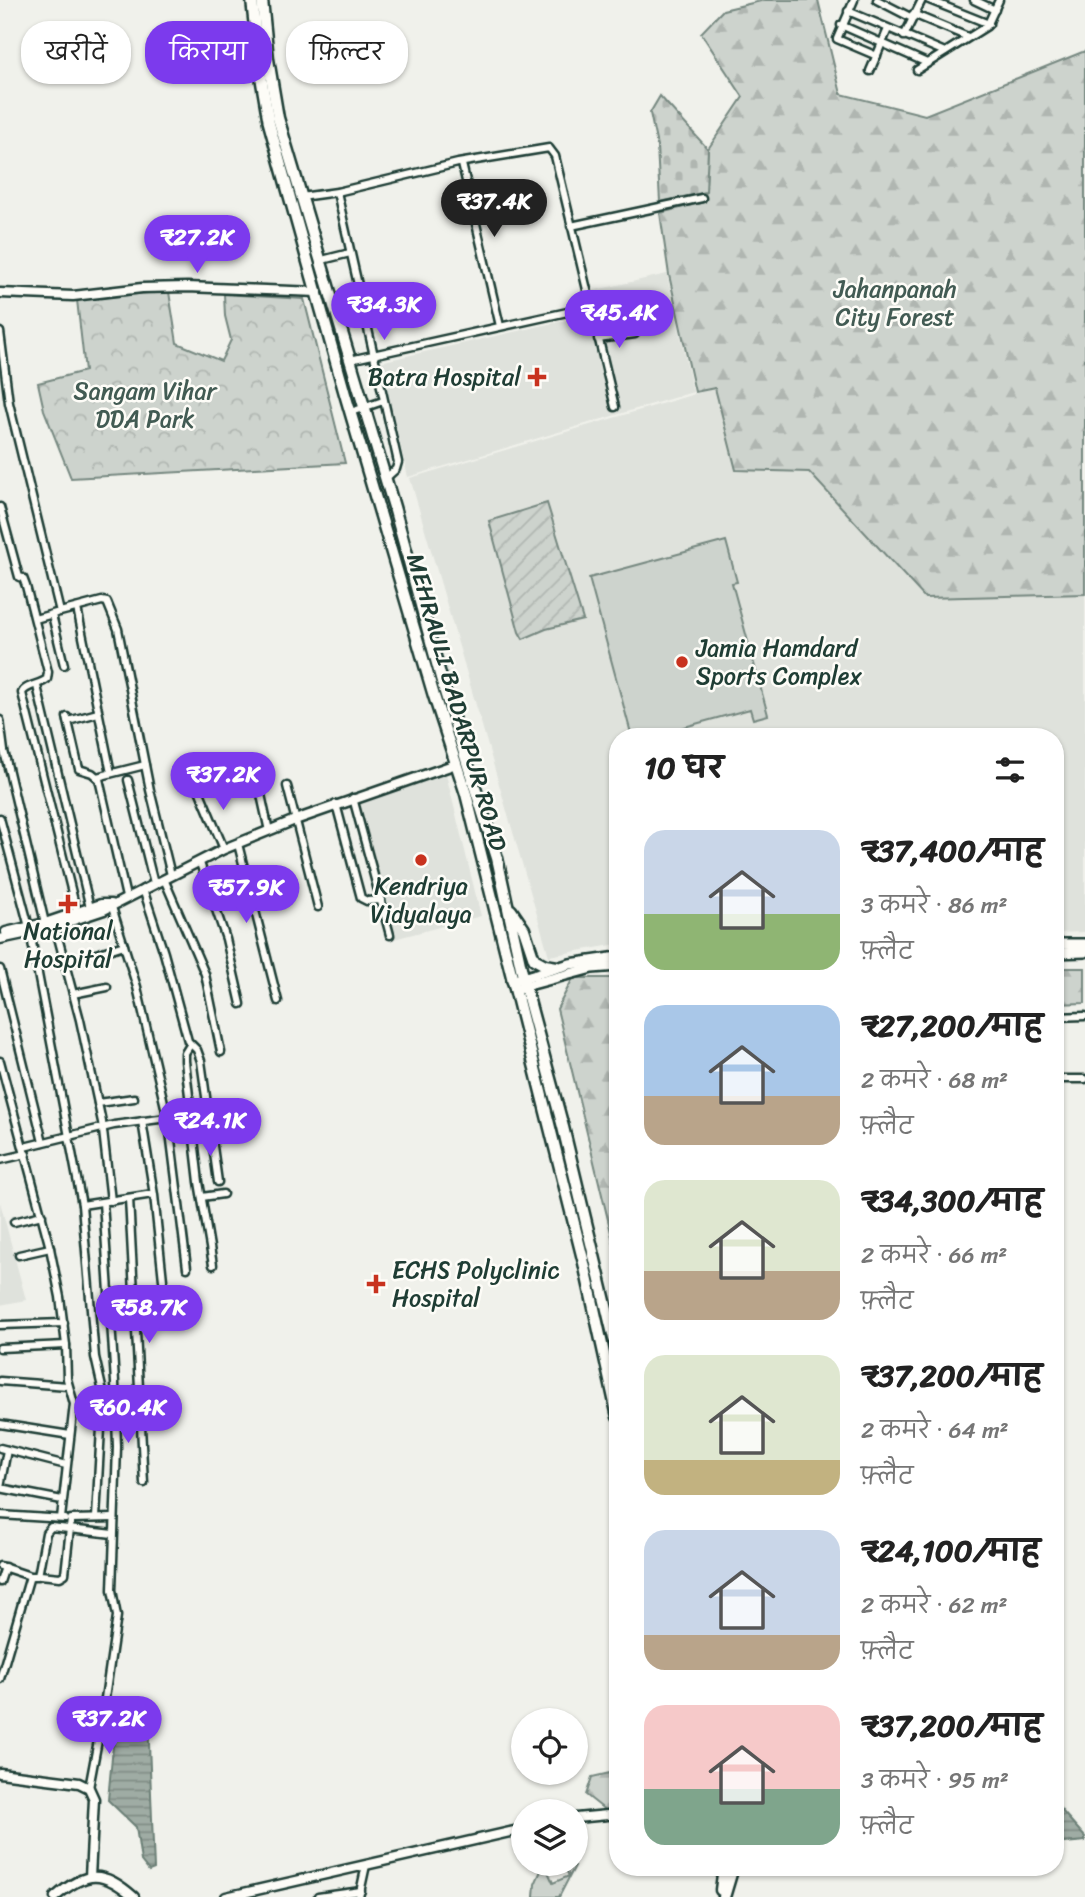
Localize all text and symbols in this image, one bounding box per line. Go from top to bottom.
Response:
chip: खरीदें [21,21,131,84]
chip: किराया [145,21,272,84]
chip: फ़िल्टर [286,21,408,84]
pin: ₹37.4K [437,180,551,239]
text: ₹37.4K [457,181,531,222]
pin: ₹27.2K [140,216,254,275]
text: ₹27.2K [160,217,234,258]
park label: Jahanpanah City Forest [832,268,957,338]
pin: ₹34.3K [327,282,441,342]
text: ₹34.3K [347,284,421,325]
pin: ₹45.4K [562,290,676,350]
text: ₹45.4K [581,292,657,333]
place label: Batra Hospital [368,356,522,398]
marker: Batra Hospital [527,367,547,387]
park label: Sangam Vihar DDA Park [74,370,219,440]
street label: MEHRAULI BADARPUR ROAD [394,548,520,856]
place label: Jamia Hamdard Sports Complex [695,627,862,697]
marker: Jamia Hamdard Sports Complex [674,654,690,670]
text: 10 घर [644,741,724,795]
icon: filters [991,751,1029,789]
pin: ₹37.2K [166,752,280,812]
text: ₹37.2K [187,754,259,795]
text: ₹37,400/माह [861,824,1044,878]
marker: Kendriya Vidyalaya [413,852,429,868]
icon: home [700,858,784,942]
place label: Kendriya Vidyalaya [370,865,472,935]
pin: ₹57.9K [189,866,303,925]
text: ₹57.9K [208,867,284,908]
text: 3 कमरे · 86 m² [861,885,1008,926]
marker: National Hospital [58,894,78,914]
place label: National Hospital [23,910,114,980]
text: फ़्लैट [861,931,913,972]
text: ₹27,200/माह [861,999,1043,1053]
icon: home [700,1033,784,1117]
text: 2 कमरे · 68 m² [861,1060,1008,1101]
pin: ₹24.1K [153,1098,267,1158]
text: ₹24.1K [174,1100,246,1141]
text: फ़्लैट [861,1106,913,1147]
text: ₹34,300/माह [861,1174,1043,1228]
icon: home [700,1208,784,1292]
text: 2 कमरे · 66 m² [861,1235,1007,1276]
place label: ECHS Polyclinic Hospital [392,1249,559,1319]
marker: ECHS Polyclinic Hospital [366,1274,386,1294]
text: फ़्लैट [861,1281,913,1322]
pin: ₹58.7K [92,1286,206,1345]
text: ₹58.7K [112,1287,186,1328]
text: ₹37,200/माह [861,1349,1042,1403]
icon: home [700,1383,784,1467]
pin: ₹60.4K [71,1386,185,1445]
text: ₹60.4K [90,1387,166,1428]
text: 2 कमरे · 64 m² [861,1410,1009,1451]
text: फ़्लैट [861,1456,913,1497]
text: ₹24,100/माह [861,1524,1040,1578]
icon: home [700,1558,784,1642]
text: 2 कमरे · 62 m² [861,1585,1008,1626]
text: फ़्लैट [861,1631,913,1672]
pin: ₹37.2K [52,1696,166,1756]
text: ₹37.2K [73,1698,145,1739]
text: ₹37,200/माह [861,1699,1042,1753]
map controls [511,1708,588,1876]
button: locate [511,1708,588,1785]
icon: home [700,1733,784,1817]
text: 3 कमरे · 95 m² [861,1760,1009,1801]
button: layers [511,1799,588,1876]
text: फ़्लैट [861,1806,913,1847]

